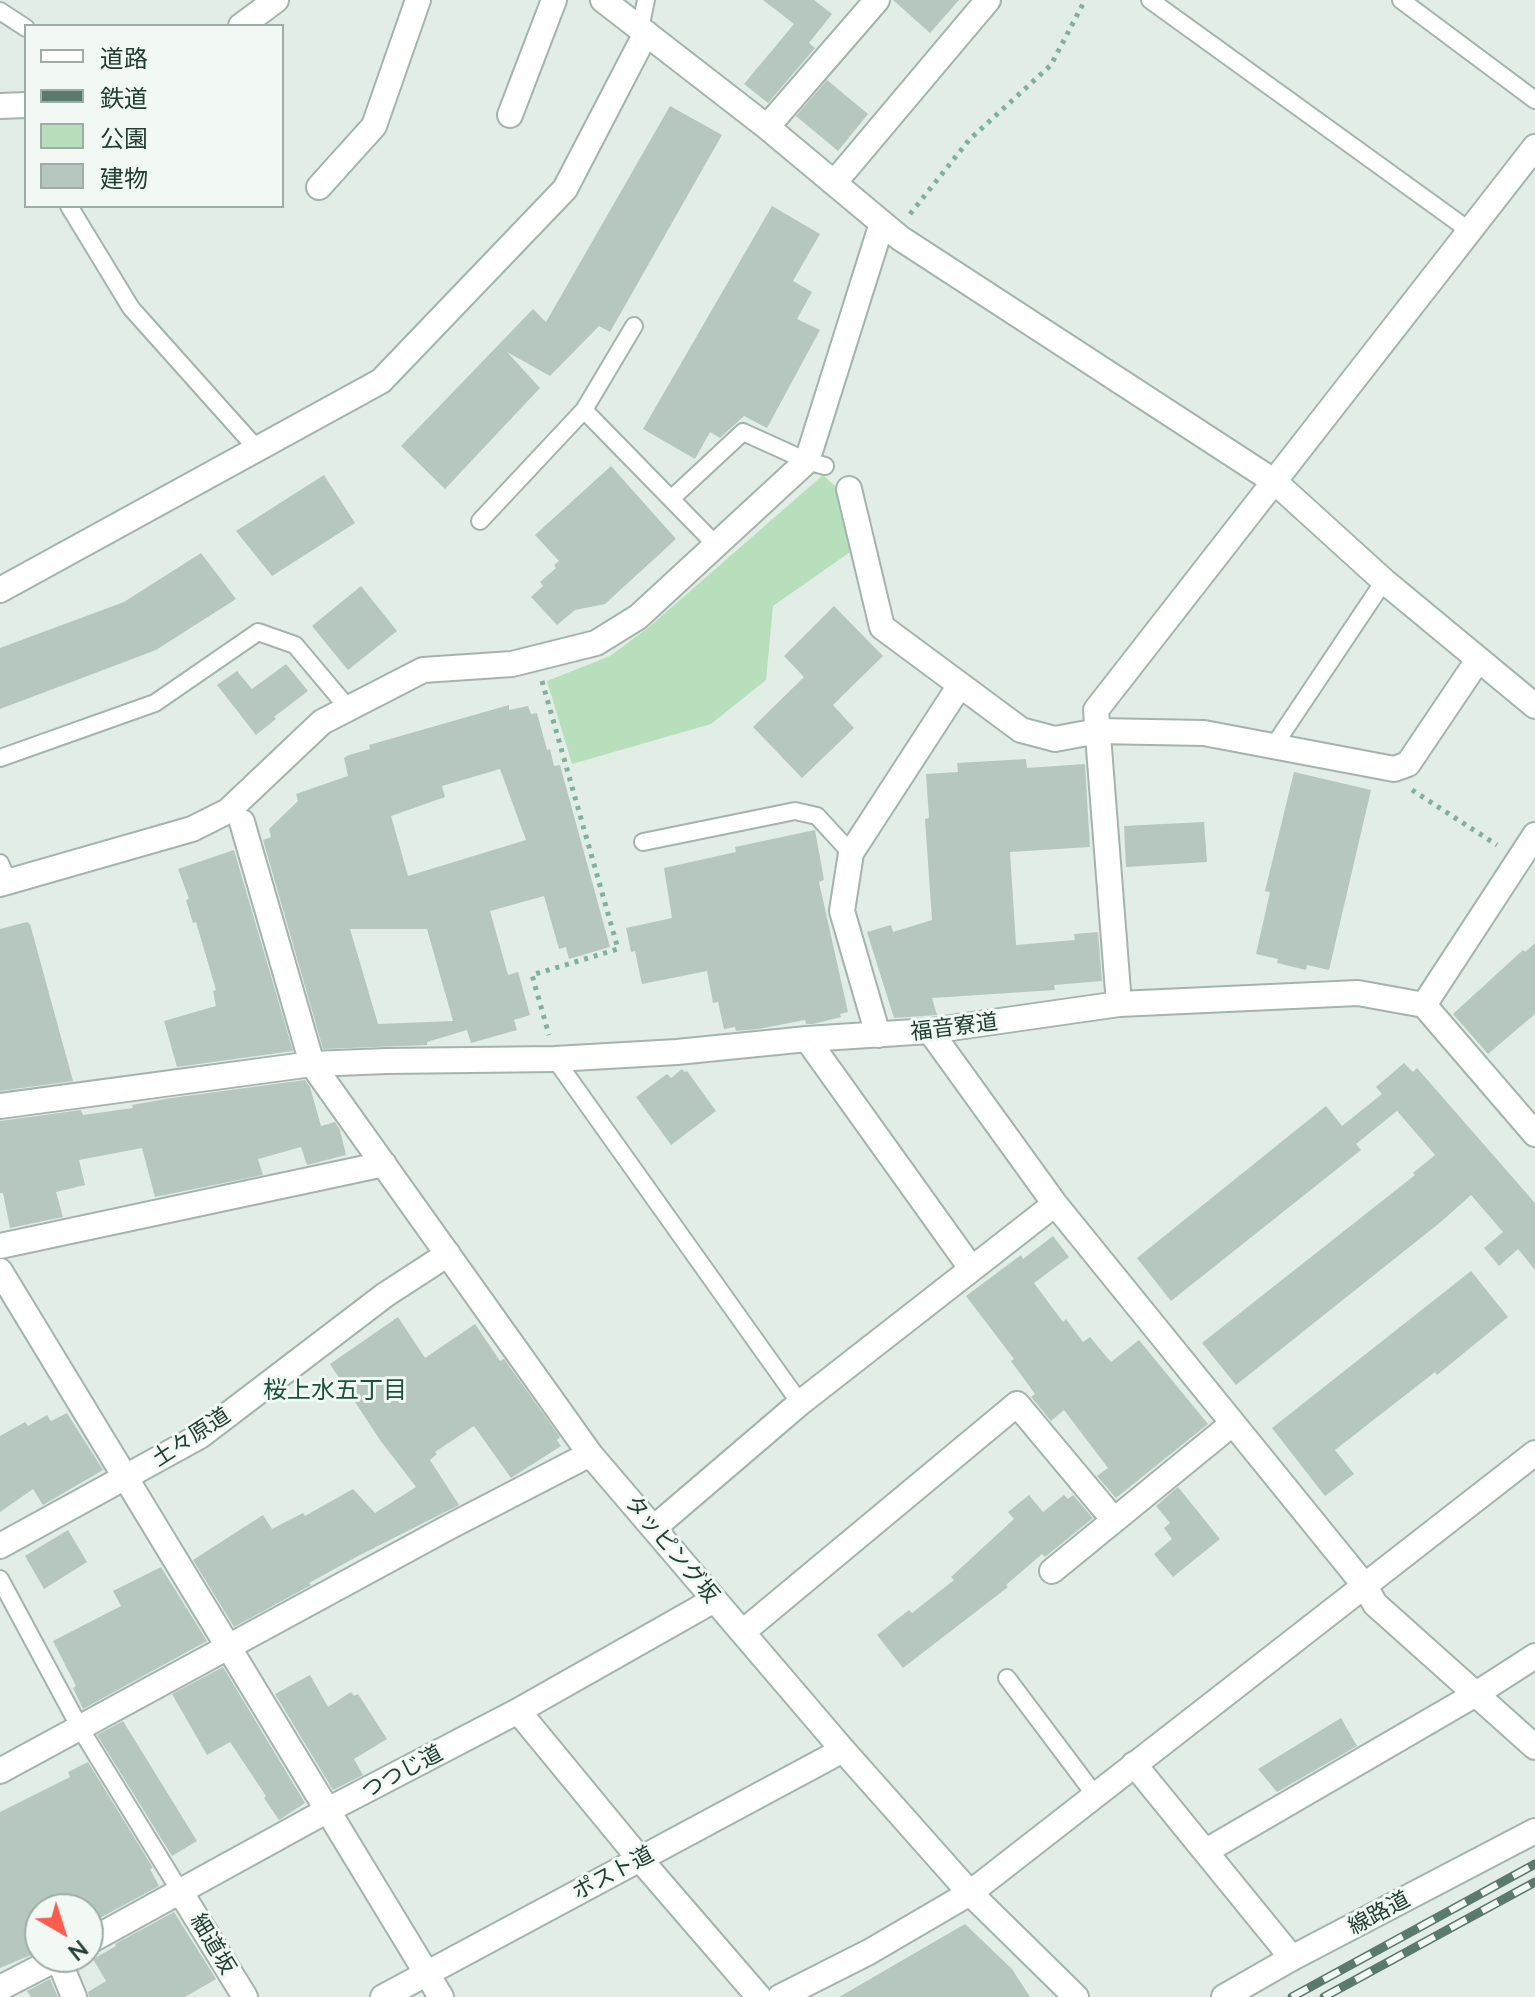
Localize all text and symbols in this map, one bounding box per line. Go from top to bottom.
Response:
legend [24,24,284,208]
text: 道路 [100,43,148,72]
text: 鉄道 [100,83,148,112]
text: 公園 [100,123,148,152]
text: 建物 [100,163,148,192]
street label: 福音寮道 [909,1009,999,1045]
district label: 桜上水五丁目 [263,1376,407,1404]
street label: 土々原道 [147,1402,235,1472]
street label: タッピング坂 [619,1490,725,1608]
street label: つつじ道 [357,1740,447,1804]
street label: ポスト道 [568,1841,658,1905]
street label: 線路道 [1344,1886,1414,1940]
north arrow [24,1893,104,1973]
street label: 細道坂 [185,1909,241,1979]
text: N [63,1935,93,1966]

